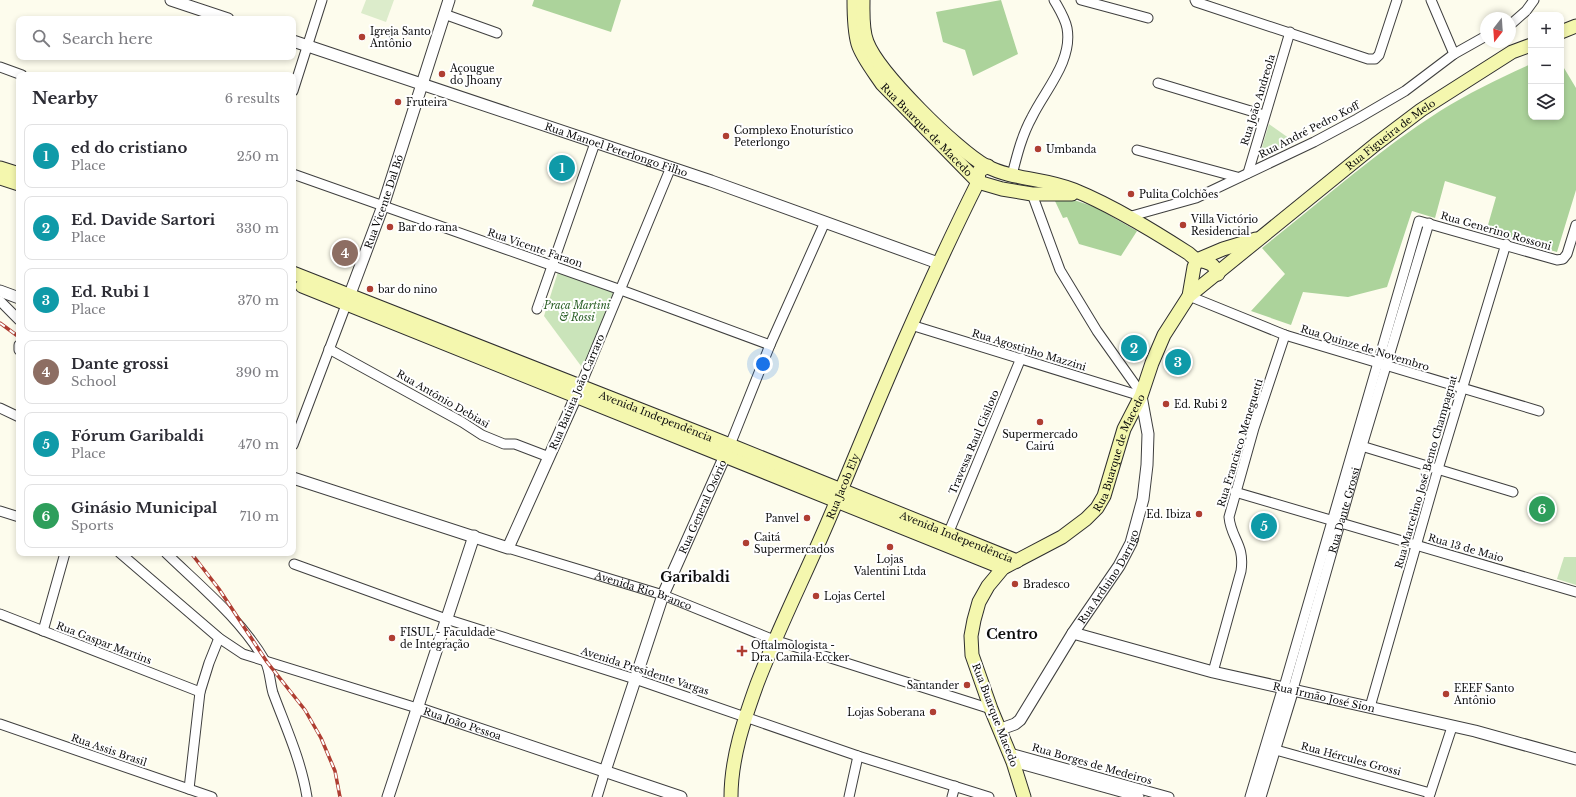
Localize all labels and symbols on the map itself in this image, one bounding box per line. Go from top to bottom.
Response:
north arrow [1480,12,1516,48]
place label: Igreja Santo Antônio [369,25,431,50]
marker: Igreja Santo Antônio [357,32,367,42]
street label: Rua João Andreola [1238,52,1278,147]
place label: Açougue do Jhoany [449,62,503,87]
marker: Açougue do Jhoany [437,69,447,79]
street label: Rua Buarque de Macedo [878,80,976,179]
place label: Fruteira [406,96,448,109]
street label: Rua Figueira de Melo [1343,96,1438,173]
marker: Fruteira [393,97,403,107]
street label: Rua André Pedro Koff [1256,98,1363,161]
street label: Rua Manoel Peterlongo Filho [543,119,690,179]
place label: Complexo Enoturístico Peterlongo [734,124,854,149]
marker: Complexo Enoturístico Peterlongo [721,131,731,141]
place label: Umbanda [1046,143,1097,156]
marker: Umbanda [1033,144,1043,154]
street label: Rua Vicente Dal Bó [361,152,406,250]
pin: 1 [549,153,575,183]
place label: Pulita Colchões [1139,188,1219,201]
marker: Pulita Colchões [1126,189,1136,199]
street label: Rua Generino Rossoni [1439,209,1553,253]
place label: Villa Victório Residencial [1190,213,1259,238]
marker: Villa Victório Residencial [1178,220,1188,230]
place label: Bar do rana [398,221,458,234]
marker: Bar do rana [385,222,395,232]
street label: Rua Vicente Faraon [486,226,584,270]
pin: 4 [332,238,358,268]
place label: bar do nino [377,283,438,296]
marker: bar do nino [365,284,375,294]
park label: Praça Martini & Rossi [543,299,611,324]
street label: Rua Quinze de Novembro [1299,322,1431,374]
street label: Rua Agostinho Mazzini [970,326,1088,374]
street label: Rua Batista João Carraro [547,332,608,452]
pin: 2 [1121,333,1147,363]
pin: 3 [1165,347,1191,377]
your location [753,354,773,374]
street label: Rua Antônio Debiasi [394,367,492,431]
street label: Rua Marcelino José Bento Champagnat [1392,374,1460,570]
street label: Rua Francisco Meneguetti [1214,377,1266,509]
street label: Avenida Independência [596,387,715,444]
street label: Travessa Raul Cisiloto [946,387,1002,496]
street label: Rua Buarque de Macedo [1090,391,1148,514]
place label: Ed. Rubi 2 [1174,398,1227,411]
marker: Ed. Rubi 2 [1161,399,1171,409]
marker: Supermercado Cairú [1035,417,1045,427]
place label: Supermercado Cairú [1002,428,1078,453]
street label: Rua Jacob Ely [823,451,862,521]
street label: Rua General Osório [676,457,729,556]
street label: Rua Dante Grossi [1325,465,1362,555]
pin: 6 [1529,494,1555,524]
street label: Avenida Independência [897,508,1015,565]
place label: Ed. Ibiza [1146,508,1191,521]
marker: Ed. Ibiza [1194,509,1204,519]
pin: 5 [1251,511,1277,541]
place label: Panvel [765,512,799,525]
marker: Panvel [802,513,812,523]
street label: Rua Arduino Darrigo [1075,528,1141,626]
place label: Caitá Supermercados [754,531,835,556]
street label: Rua 13 de Maio [1427,531,1506,565]
marker: Caitá Supermercados [741,538,751,548]
marker: Lojas Valentini Ltda [885,542,895,552]
place label: Lojas Valentini Ltda [853,553,926,578]
street label: Avenida Rio Branco [592,568,694,613]
district label: Garibaldi [660,568,730,586]
place label: Bradesco [1023,578,1070,591]
marker: Bradesco [1010,579,1020,589]
place label: Lojas Certel [824,590,885,603]
marker: Lojas Certel [811,591,821,601]
street label: Rua Gaspar Martins [54,619,154,667]
district label: Centro [986,625,1038,643]
place label: FISUL - Faculdade de Integração [400,626,495,651]
marker: FISUL - Faculdade de Integração [387,633,397,643]
place label: Oftalmologista - Dra. Camila Eccker [751,639,849,664]
street label: Avenida Presidente Vargas [578,644,711,698]
marker: Oftalmologista - Dra. Camila Eccker [736,645,748,657]
street label: Rua Buarque Macedo [969,661,1021,769]
place label: Santander [907,679,959,692]
street label: Rua Irmão José Sion [1272,679,1376,715]
marker: Santander [962,680,972,690]
place label: EEEF Santo Antônio [1453,682,1515,707]
marker: EEEF Santo Antônio [1441,689,1451,699]
street label: Rua João Pessoa [422,704,504,743]
place label: Lojas Soberana [847,706,925,719]
marker: Lojas Soberana [928,707,938,717]
street label: Rua Assis Brasil [69,731,149,769]
street label: Rua Hércules Grossi [1300,739,1403,779]
street label: Rua Borges de Medeiros [1030,741,1154,788]

